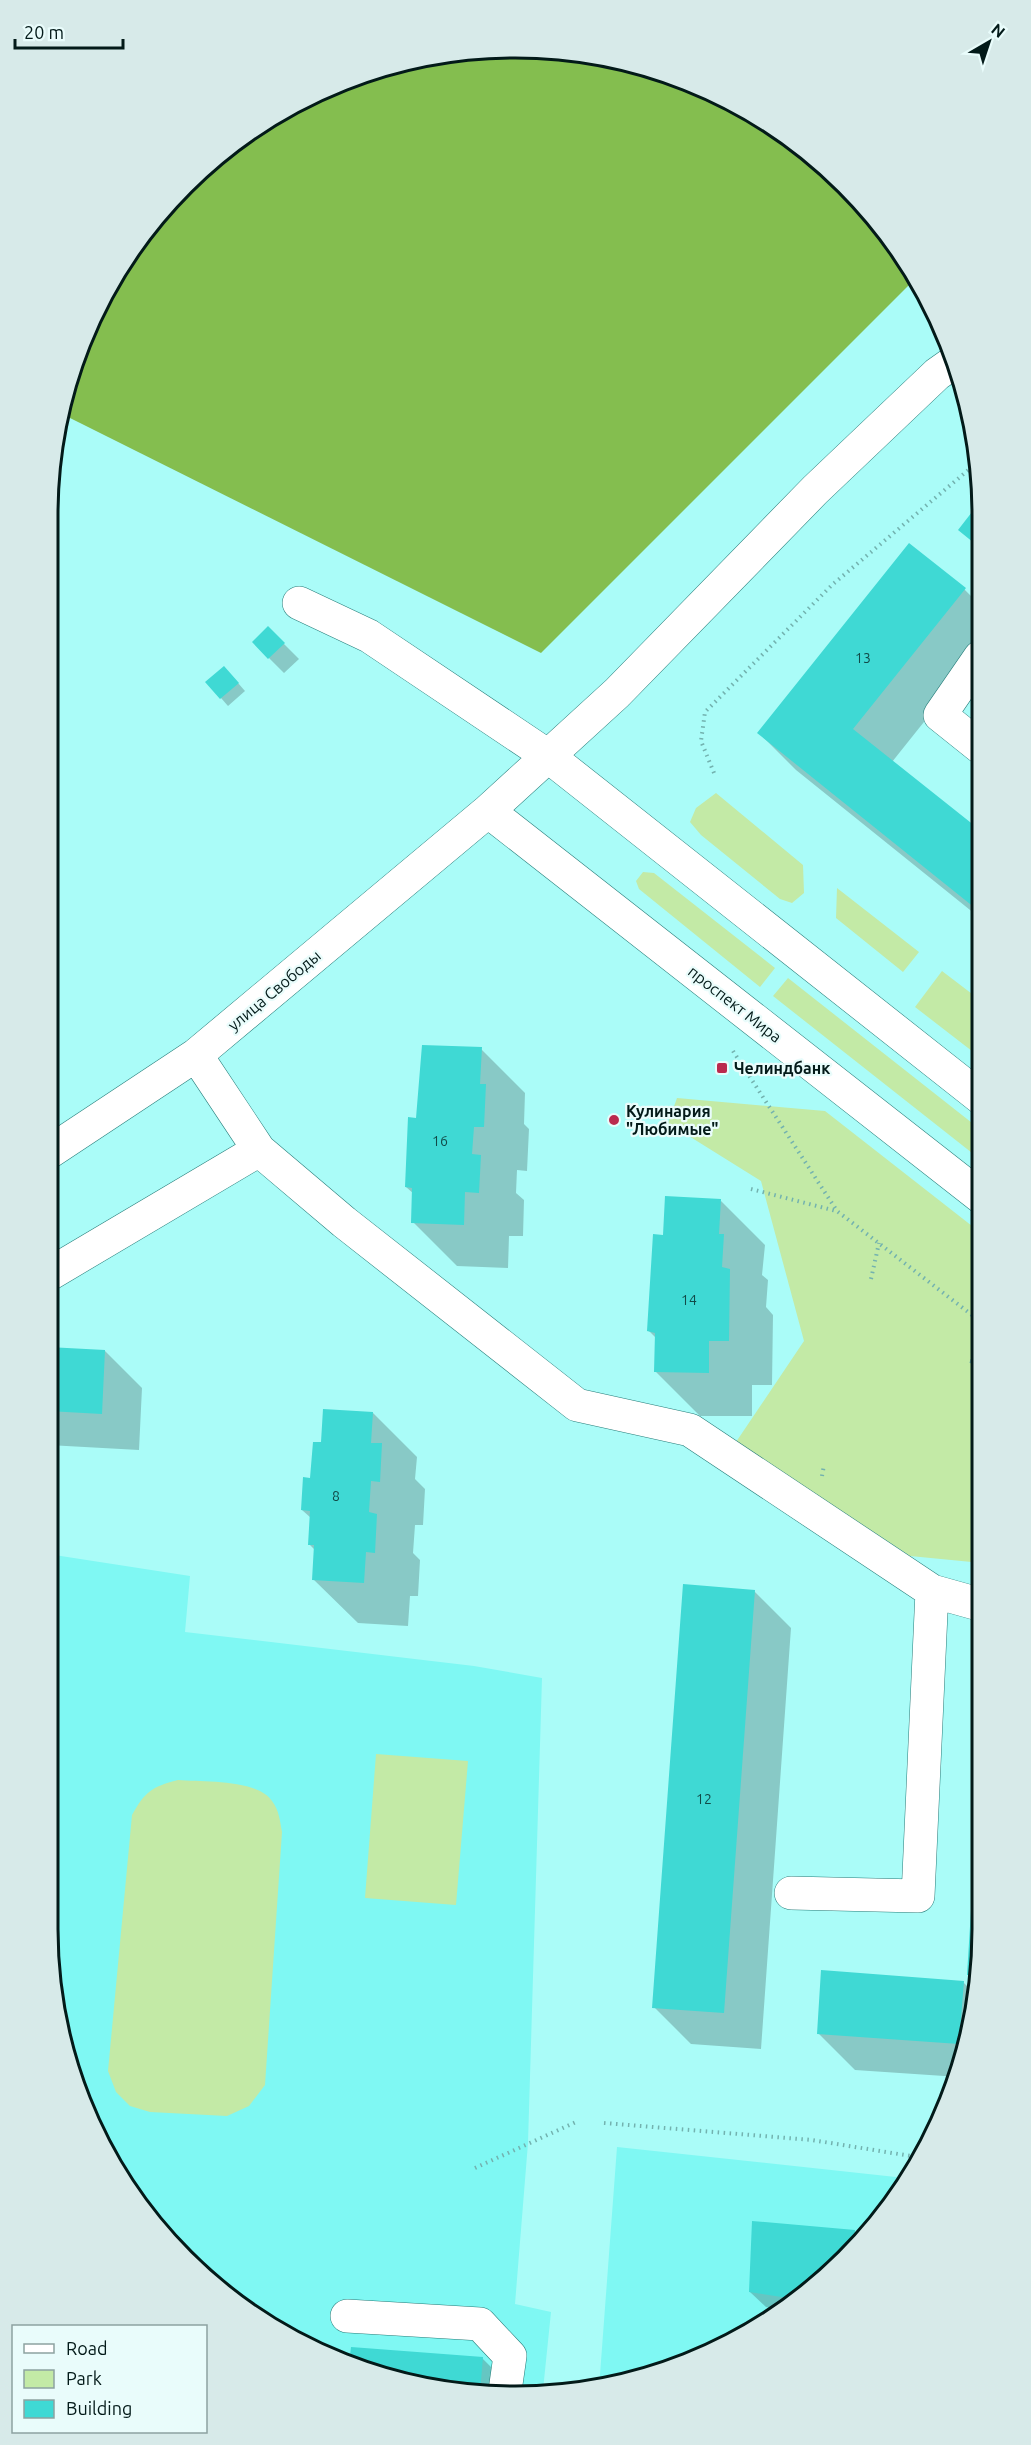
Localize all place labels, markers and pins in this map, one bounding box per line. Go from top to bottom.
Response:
place label: Челиндбанк [734,1059,830,1077]
marker: Челиндбанк [715,1061,729,1075]
place label: Кулинария "Любимые" [626,1102,718,1138]
marker: Кулинария "Любимые" [607,1113,621,1127]

